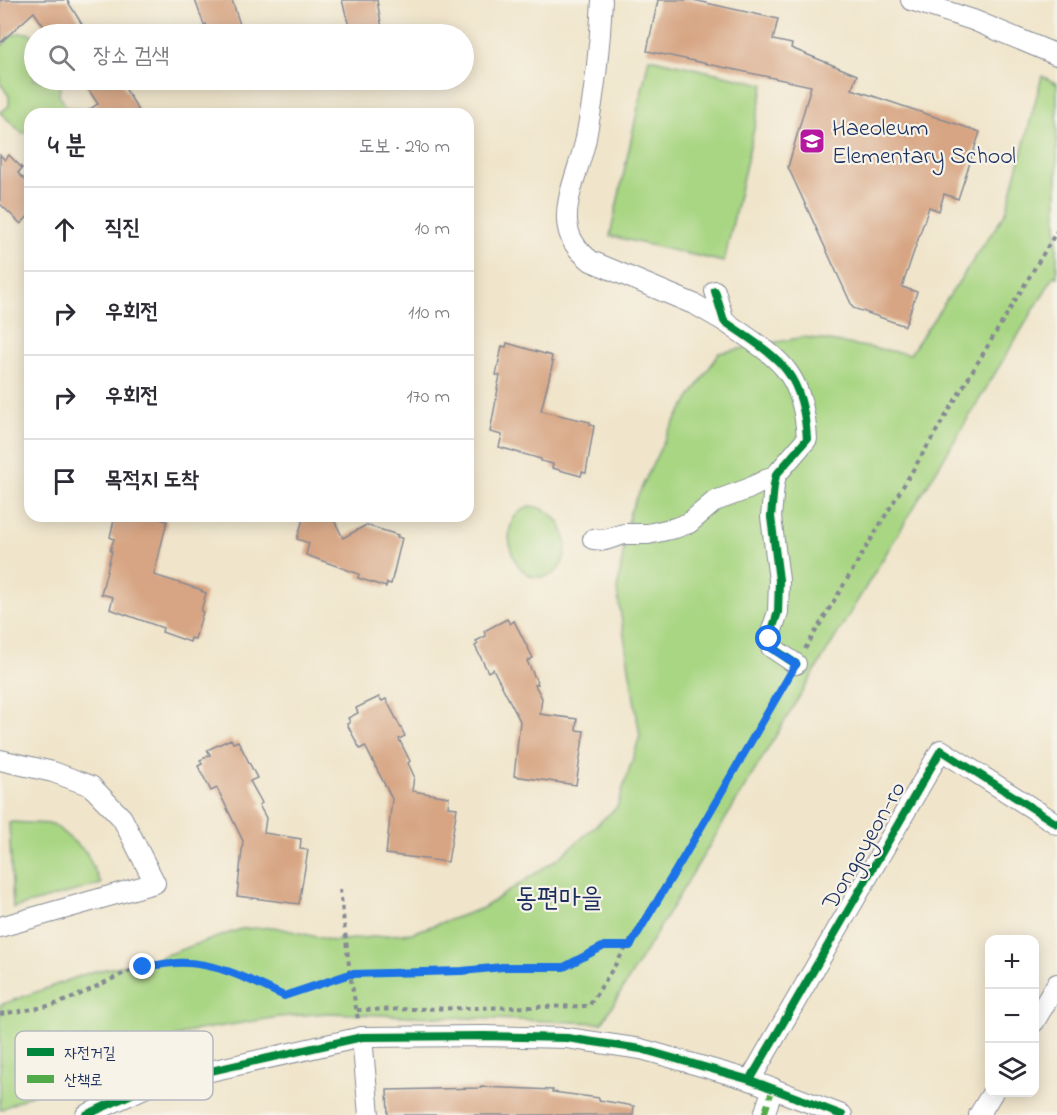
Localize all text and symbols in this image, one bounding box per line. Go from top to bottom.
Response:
search box [24,24,474,90]
icon: search [45,41,78,74]
text: 장소 검색 [93,41,169,73]
place label: Haeoleum Elementary School [832,112,1016,176]
school or university icon: Haeoleum Elementary School [797,126,827,156]
text: 4 분 [48,128,86,166]
text: 도보 · 290 m [358,133,450,162]
icon: ahead [48,213,81,246]
text: 직진 [105,213,140,245]
text: 10 m [414,215,450,244]
icon: right [48,297,81,330]
text: 우회전 [105,297,158,329]
text: 110 m [408,299,450,328]
icon: right [48,381,81,414]
text: 우회전 [105,381,158,413]
text: 170 m [406,383,450,412]
icon: arrive [48,465,81,498]
text: 목적지 도착 [105,465,199,497]
route start [755,625,781,651]
street label: Dongpyeon-ro [814,776,917,918]
district label: 동편마을 [516,880,602,919]
map controls [985,935,1039,1097]
button: + [985,935,1039,989]
route end [129,953,155,979]
button: − [985,989,1039,1043]
legend [15,1031,213,1100]
text: 자전거길 [64,1042,116,1066]
button: layers [985,1043,1039,1097]
text: 산책로 [64,1069,103,1093]

